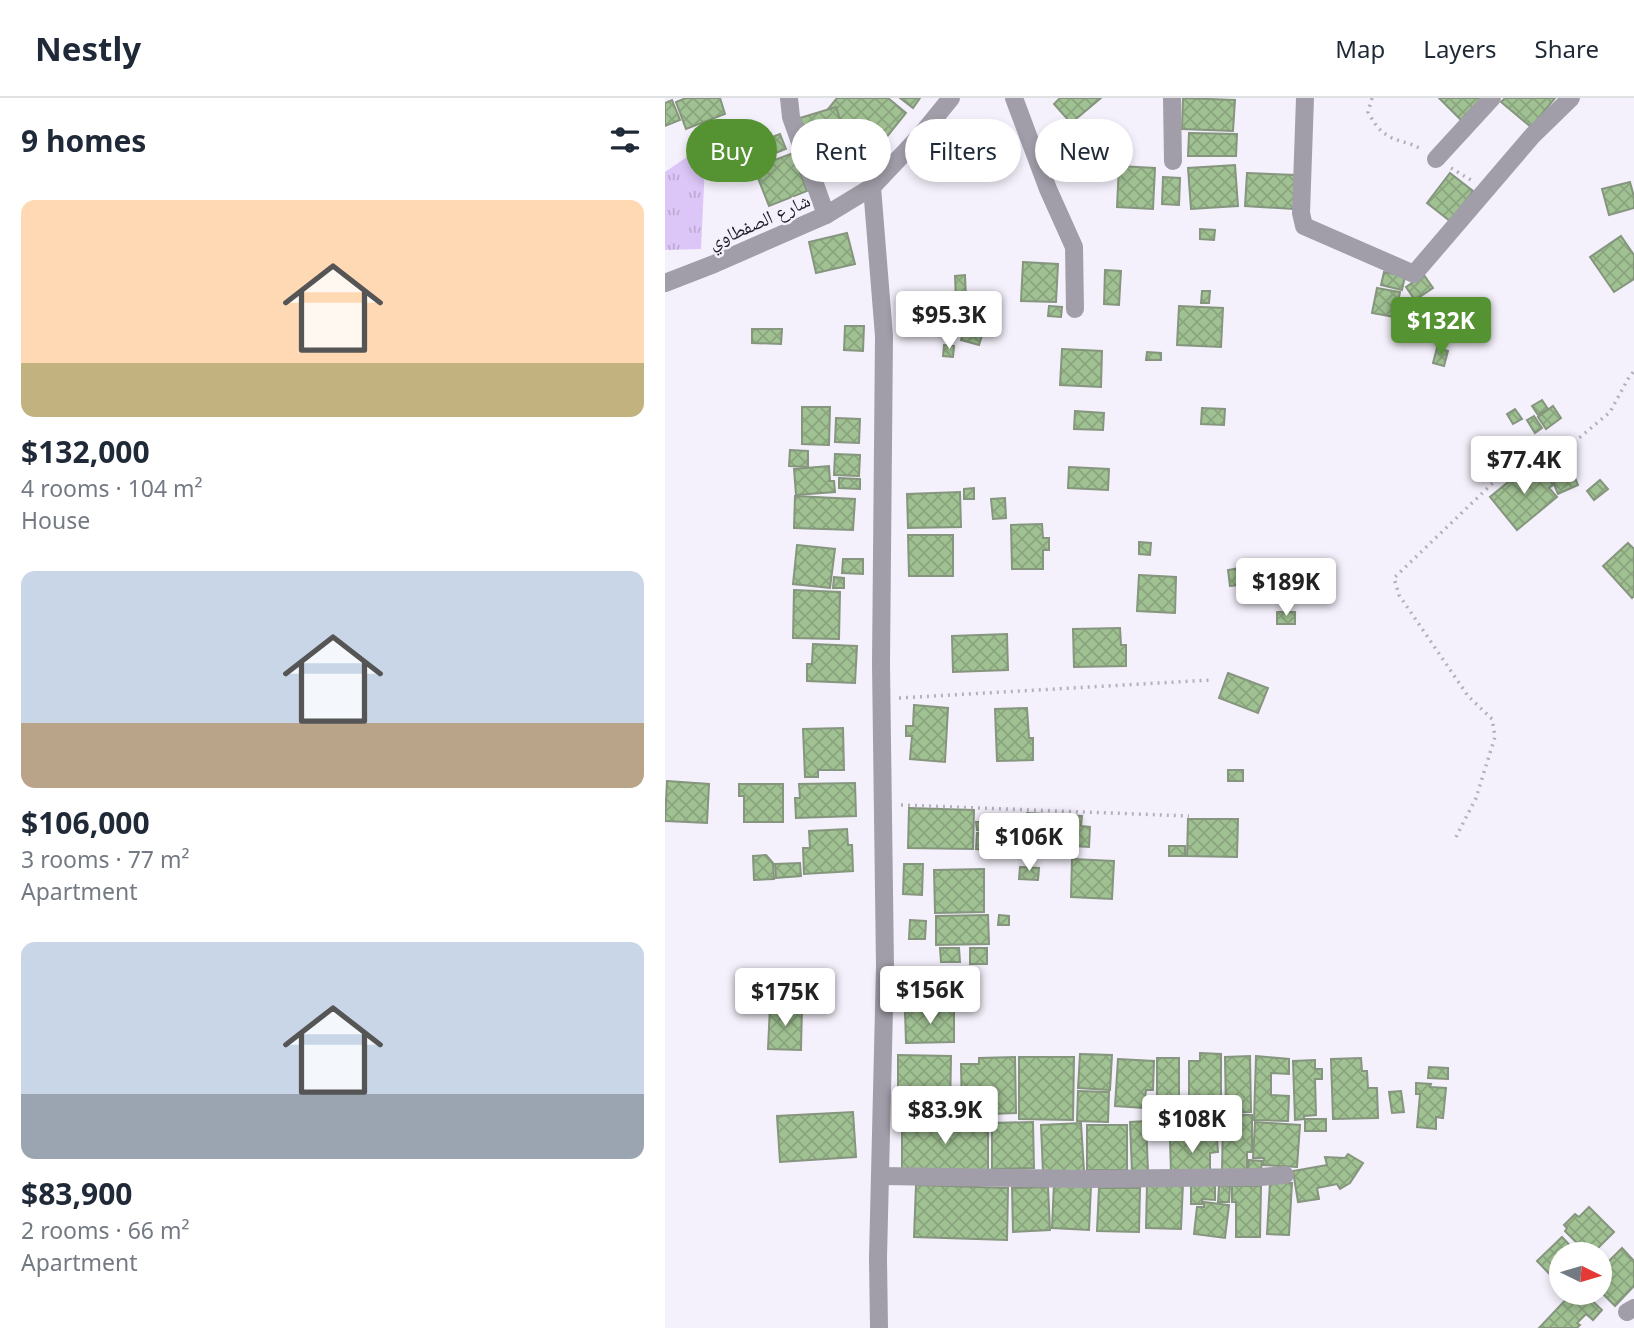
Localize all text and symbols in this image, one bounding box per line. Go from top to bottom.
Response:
text: Nestly [35,26,141,71]
text: Map [1335,32,1385,65]
text: Layers [1423,32,1497,65]
text: Share [1535,32,1599,65]
chip: Buy [686,119,777,182]
chip: Rent [791,119,891,182]
chip: Filters [905,119,1021,182]
chip: New [1035,119,1133,182]
text: 9 homes [21,120,146,161]
icon: filters [606,121,644,159]
street label: شارع الصفطاوي [704,187,815,258]
icon: home [270,245,396,371]
pin: $95.3K [892,292,1006,351]
text: $95.3K [912,298,986,330]
pin: $132K [1392,298,1490,357]
text: $132K [1407,304,1475,336]
text: $132,000 [21,431,150,472]
pin: $77.4K [1467,436,1581,496]
text: $77.4K [1487,443,1561,475]
text: 4 rooms · 104 m² [21,472,203,504]
text: House [21,504,90,536]
pin: $189K [1237,559,1335,618]
text: $189K [1252,565,1320,597]
icon: home [270,616,396,742]
text: $106,000 [21,802,150,843]
pin: $106K [980,814,1078,873]
text: $106K [995,820,1063,852]
text: 3 rooms · 77 m² [21,843,190,875]
text: Apartment [21,875,138,907]
pin: $156K [881,967,979,1026]
pin: $175K [736,968,834,1028]
text: $156K [896,973,964,1005]
text: $175K [751,975,819,1007]
icon: home [270,987,396,1113]
pin: $83.9K [888,1086,1002,1146]
text: $83.9K [908,1093,982,1125]
pin: $108K [1143,1096,1241,1155]
text: $108K [1158,1102,1226,1134]
text: $83,900 [21,1173,133,1214]
text: 2 rooms · 66 m² [21,1214,190,1246]
north arrow [1549,1242,1612,1306]
map controls [1549,1242,1612,1305]
text: Apartment [21,1246,138,1278]

